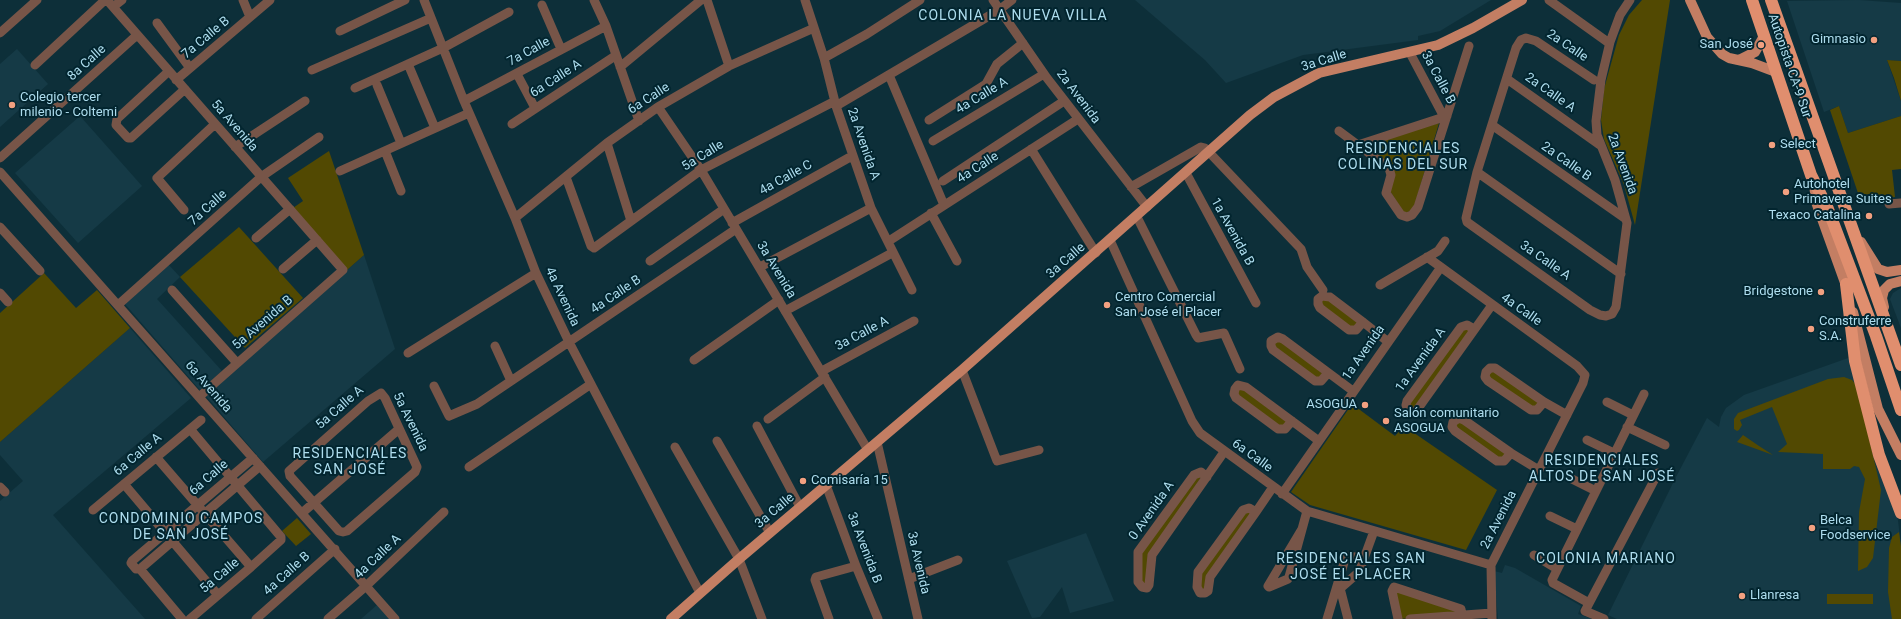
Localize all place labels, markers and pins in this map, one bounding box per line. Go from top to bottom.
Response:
place label: Gimnasio [1811,32,1866,48]
marker: Gimnasio [1869,35,1879,45]
place label: San José [1700,37,1753,53]
marker: San José [1756,40,1766,50]
place label: Colegio tercer milenio - Coltemi [20,90,117,121]
marker: Colegio tercer milenio - Coltemi [7,100,17,110]
place label: Select [1780,137,1816,153]
marker: Select [1767,140,1777,150]
place label: Autohotel Primavera Suites [1794,177,1892,208]
marker: Autohotel Primavera Suites [1781,187,1791,197]
place label: Texaco Catalina [1769,208,1861,224]
marker: Texaco Catalina [1864,211,1874,221]
place label: Bridgestone [1743,284,1813,300]
marker: Bridgestone [1816,287,1826,297]
place label: Centro Comercial San José el Placer [1115,290,1221,321]
marker: Centro Comercial San José el Placer [1102,300,1112,310]
place label: Construferre S.A. [1819,314,1891,345]
marker: Construferre S.A. [1806,324,1816,334]
place label: ASOGUA [1306,397,1357,413]
marker: ASOGUA [1360,400,1370,410]
place label: Salón comunitario ASOGUA [1394,406,1499,437]
marker: Salón comunitario ASOGUA [1381,416,1391,426]
place label: Comisaría 15 [811,473,888,489]
marker: Comisaría 15 [798,476,808,486]
place label: Belca Foodservice [1820,513,1890,544]
marker: Belca Foodservice [1807,523,1817,533]
place label: Llanresa [1750,588,1799,604]
marker: Llanresa [1737,591,1747,601]

